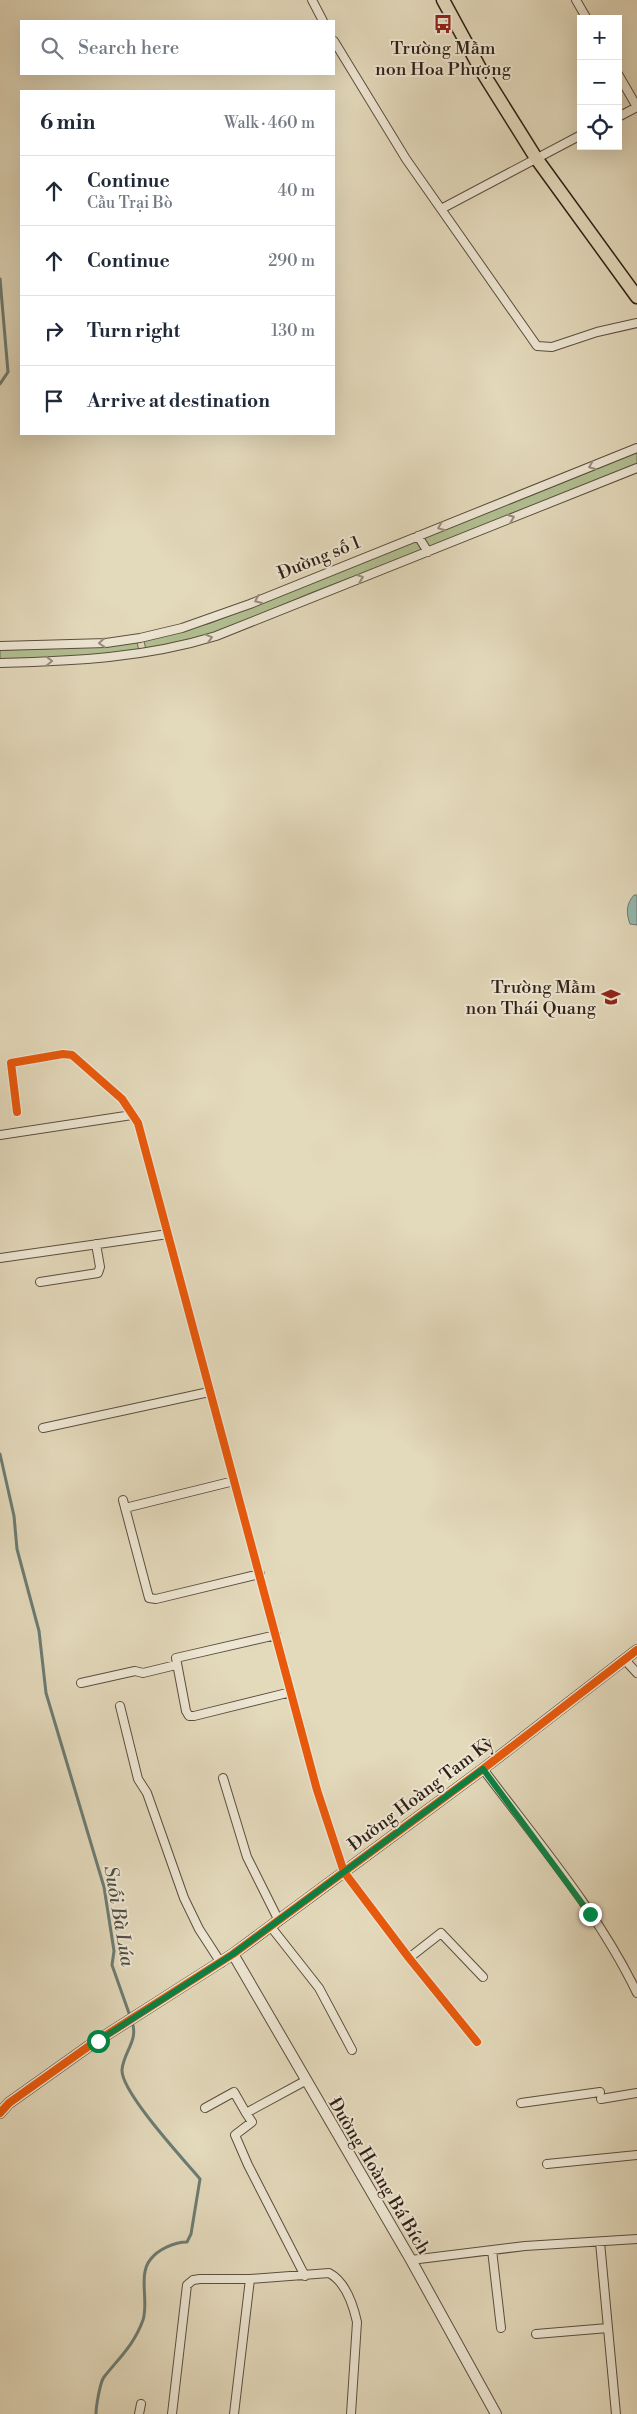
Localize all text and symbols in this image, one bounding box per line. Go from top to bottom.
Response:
bus stop icon: Trường Mầm non Hoa Phượng [432,13,454,35]
map controls [577,15,622,150]
button: + [577,15,622,60]
search box [20,20,335,75]
icon: search [38,34,66,62]
text: Search here [78,36,179,60]
place label: Trường Mầm non Hoa Phượng [375,37,512,81]
button: − [577,60,622,105]
button: locate [577,105,622,150]
text: 6 min [40,110,95,136]
text: Walk · 460 m [224,113,315,133]
text: Continue [87,169,170,193]
icon: ahead [40,177,68,205]
text: 40 m [278,181,315,201]
text: Cầu Trại Bò [87,193,173,213]
icon: ahead [40,247,68,275]
text: Continue [87,249,170,273]
text: 290 m [268,251,315,271]
icon: right [40,317,68,345]
text: Turn right [87,319,180,343]
text: 130 m [271,321,315,341]
icon: arrive [40,387,68,415]
text: Arrive at destination [87,389,270,413]
one-way arrow [588,460,597,470]
one-way arrow [506,514,515,525]
one-way arrow [437,521,446,531]
street label: Đường số 1 [274,531,364,585]
one-way arrow [355,574,364,584]
one-way arrow [254,594,263,605]
one-way arrow [204,634,213,644]
one-way arrow [97,637,105,648]
one-way arrow [45,656,53,667]
place label: Trường Mầm non Thái Quang [465,976,597,1020]
school or university icon: Trường Mầm non Thái Quang [600,986,622,1008]
street label: Đường Hoàng Tam Kỳ [343,1731,499,1856]
water label: Suối Bà Lúa [98,1864,140,1969]
route end [579,1903,602,1926]
route start [87,2030,110,2053]
street label: Đường Hoàng Bá Bích [323,2093,435,2259]

